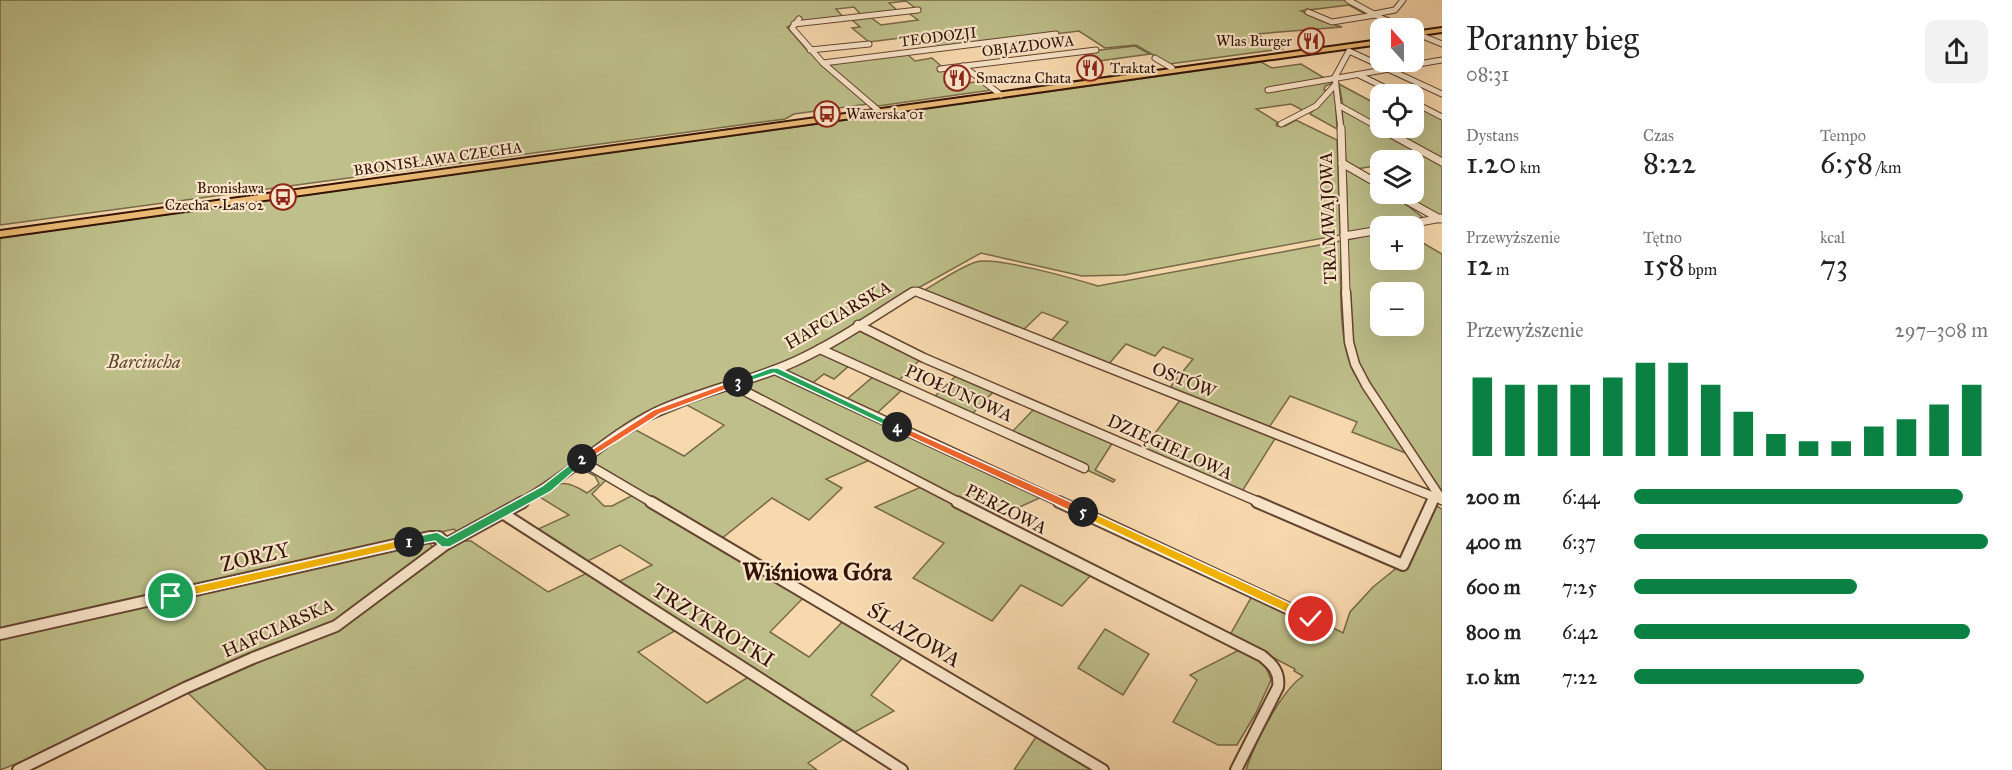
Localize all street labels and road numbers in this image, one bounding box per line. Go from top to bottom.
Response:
street label: TEODOZJI [898,23,978,52]
street label: OBJAZDOWA [981,31,1075,62]
street label: BRONISŁAWA CZECHA [352,138,524,180]
street label: TRAMWAJOWA [1315,151,1342,285]
street label: HAFCIARSKA [781,276,895,354]
street label: OSTÓW [1149,355,1221,403]
street label: PIOŁUNOWA [902,359,1016,427]
street label: DZIĘGIELOWA [1104,409,1236,485]
street label: PERZOWA [961,479,1051,539]
street label: ZORZY [218,536,293,578]
street label: TRZYKROTKI [647,577,779,673]
street label: HAFCIARSKA [219,594,337,662]
street label: ŚLAZOWA [863,596,966,673]

